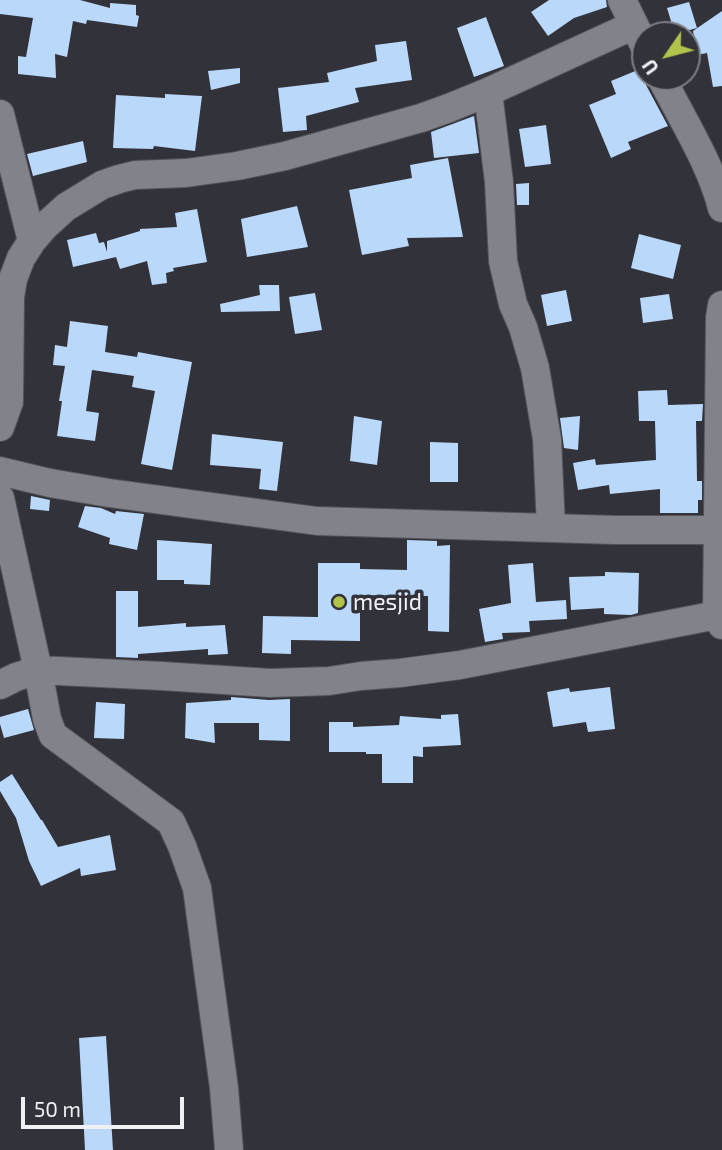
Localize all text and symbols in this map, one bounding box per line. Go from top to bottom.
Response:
north arrow [631,21,701,91]
text: U [637,55,663,79]
place label: mesjid [353,588,422,616]
marker: mesjid [331,594,347,610]
scale bar [24,1084,187,1128]
text: 50 m [34,1096,81,1121]

